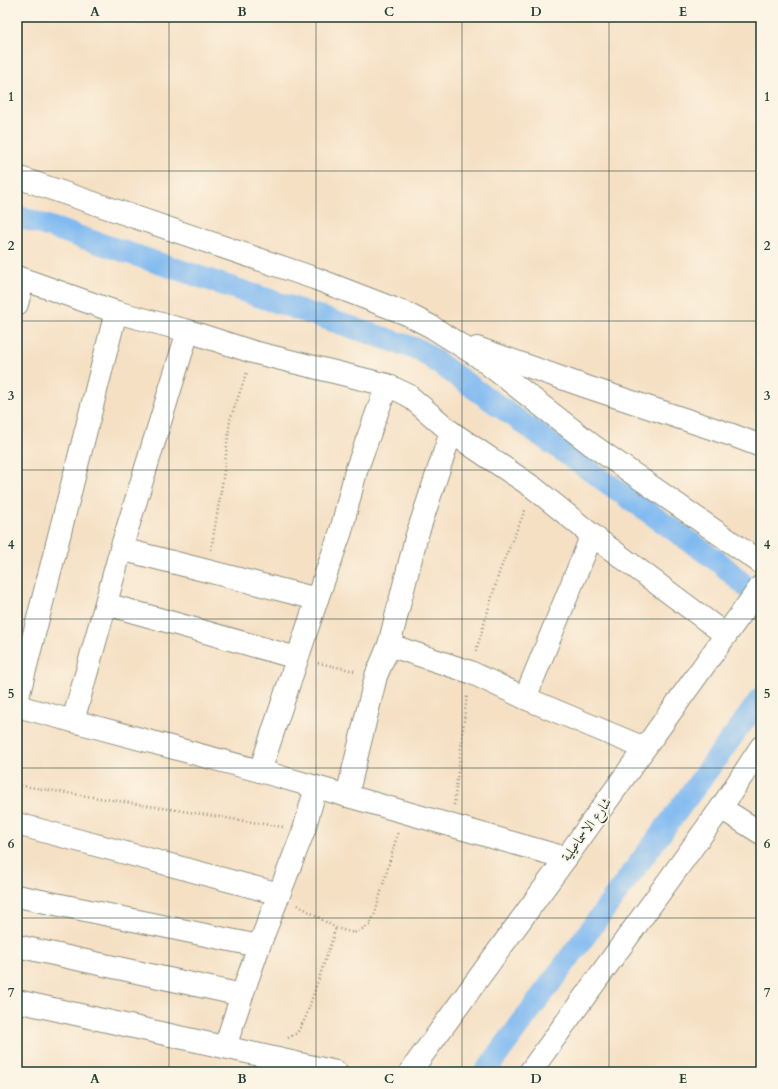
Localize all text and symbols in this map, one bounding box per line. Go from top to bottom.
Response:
text: A [90,3,100,21]
text: B [237,3,247,21]
text: C [384,3,394,21]
text: D [530,3,542,21]
text: E [679,3,687,21]
text: 1 [8,88,14,106]
text: 1 [764,88,770,106]
text: 2 [8,237,15,255]
text: 2 [764,237,771,255]
text: 3 [8,387,15,405]
text: 3 [764,387,771,405]
text: 4 [8,536,15,554]
text: 4 [764,536,771,554]
text: 5 [8,685,14,703]
text: 5 [764,685,770,703]
street label: شارع الاسماعيلية [557,793,618,866]
text: 6 [8,835,15,853]
text: 6 [764,835,771,853]
text: 7 [8,984,15,1002]
text: 7 [764,984,771,1002]
text: A [90,1070,100,1088]
text: B [237,1070,247,1088]
text: C [384,1070,394,1088]
text: D [530,1070,542,1088]
text: E [679,1070,687,1088]

